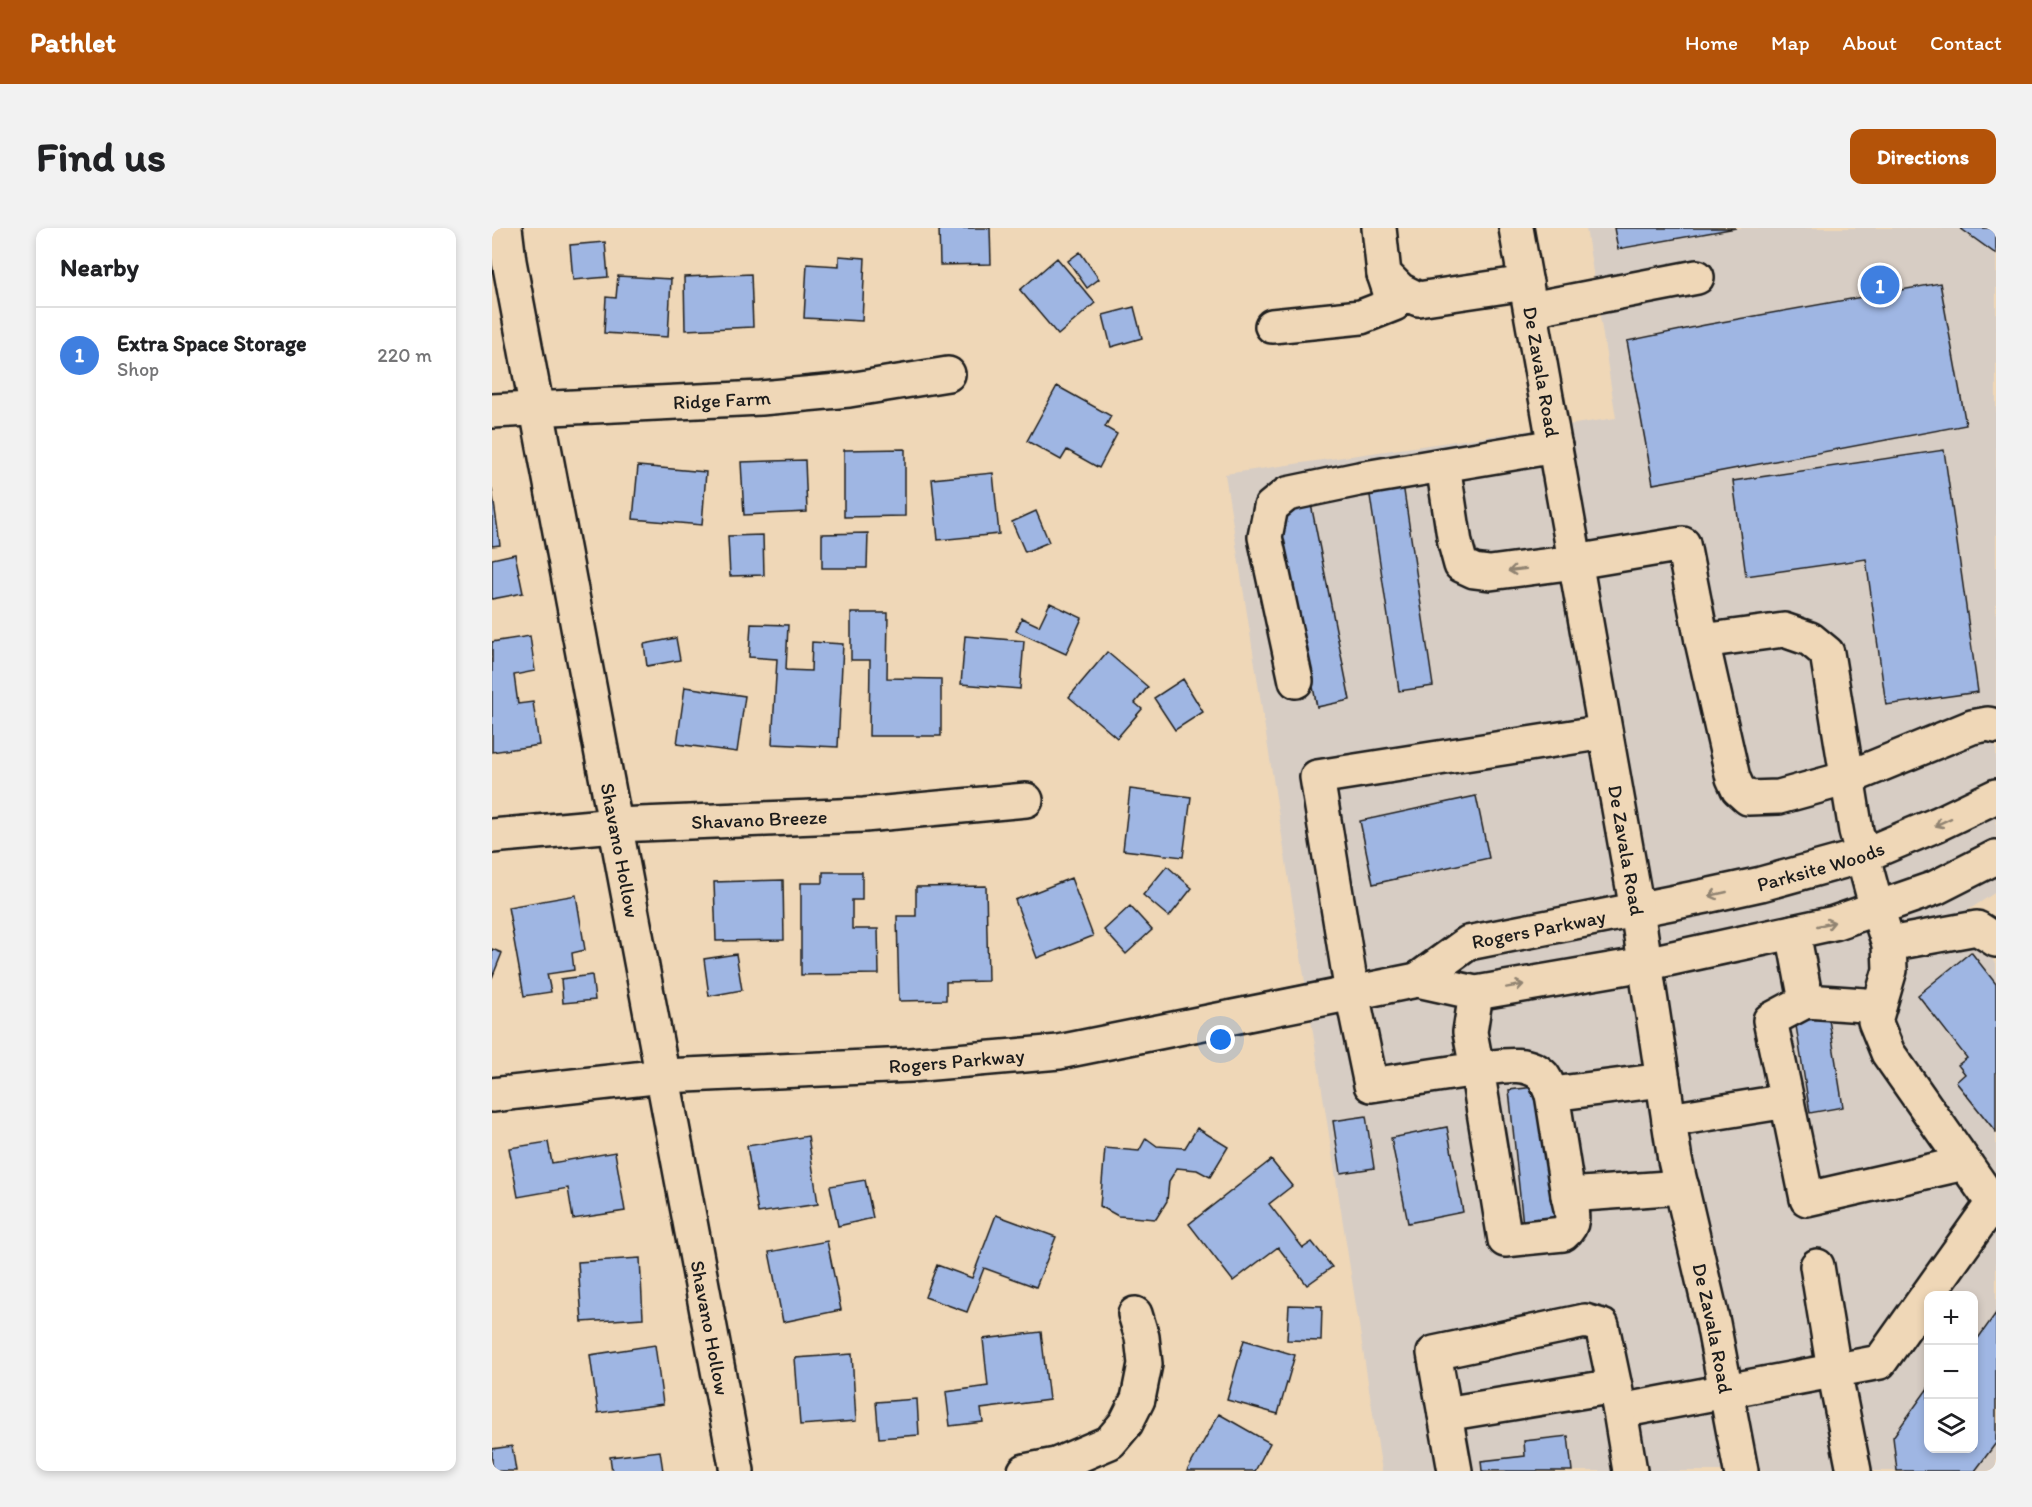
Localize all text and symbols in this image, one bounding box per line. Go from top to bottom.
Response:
text: Pathlet [30,25,116,59]
text: Home [1685,30,1738,55]
text: Map [1771,30,1810,55]
text: About [1843,30,1897,55]
text: Contact [1930,30,2002,55]
button: Directions [1850,129,1996,184]
text: Find us [36,131,166,182]
text: Nearby [60,251,139,283]
pin: 1 [1860,262,1900,308]
street label: De Zavala Road [1518,305,1565,439]
text: Extra Space Storage [117,330,307,357]
text: 1 [75,343,84,367]
text: 220 m [377,343,432,367]
text: Shop [117,357,159,381]
street label: Ridge Farm [672,385,772,414]
one-way arrow [1508,564,1528,575]
street label: Shavano Hollow [596,781,645,920]
street label: De Zavala Road [1603,783,1650,917]
street label: Shavano Breeze [691,804,828,834]
one-way arrow [1935,816,1953,828]
street label: Parksite Woods [1754,836,1888,897]
one-way arrow [1709,888,1728,900]
street label: Rogers Parkway [1469,904,1608,954]
one-way arrow [1816,918,1835,930]
one-way arrow [1505,981,1524,992]
your location [1206,1025,1235,1054]
street label: Rogers Parkway [888,1043,1026,1078]
street label: Shavano Hollow [686,1259,735,1397]
street label: De Zavala Road [1687,1261,1738,1395]
map controls [1924,1291,1978,1453]
button: + [1924,1291,1978,1345]
button: − [1924,1345,1978,1399]
button: layers [1924,1399,1978,1453]

